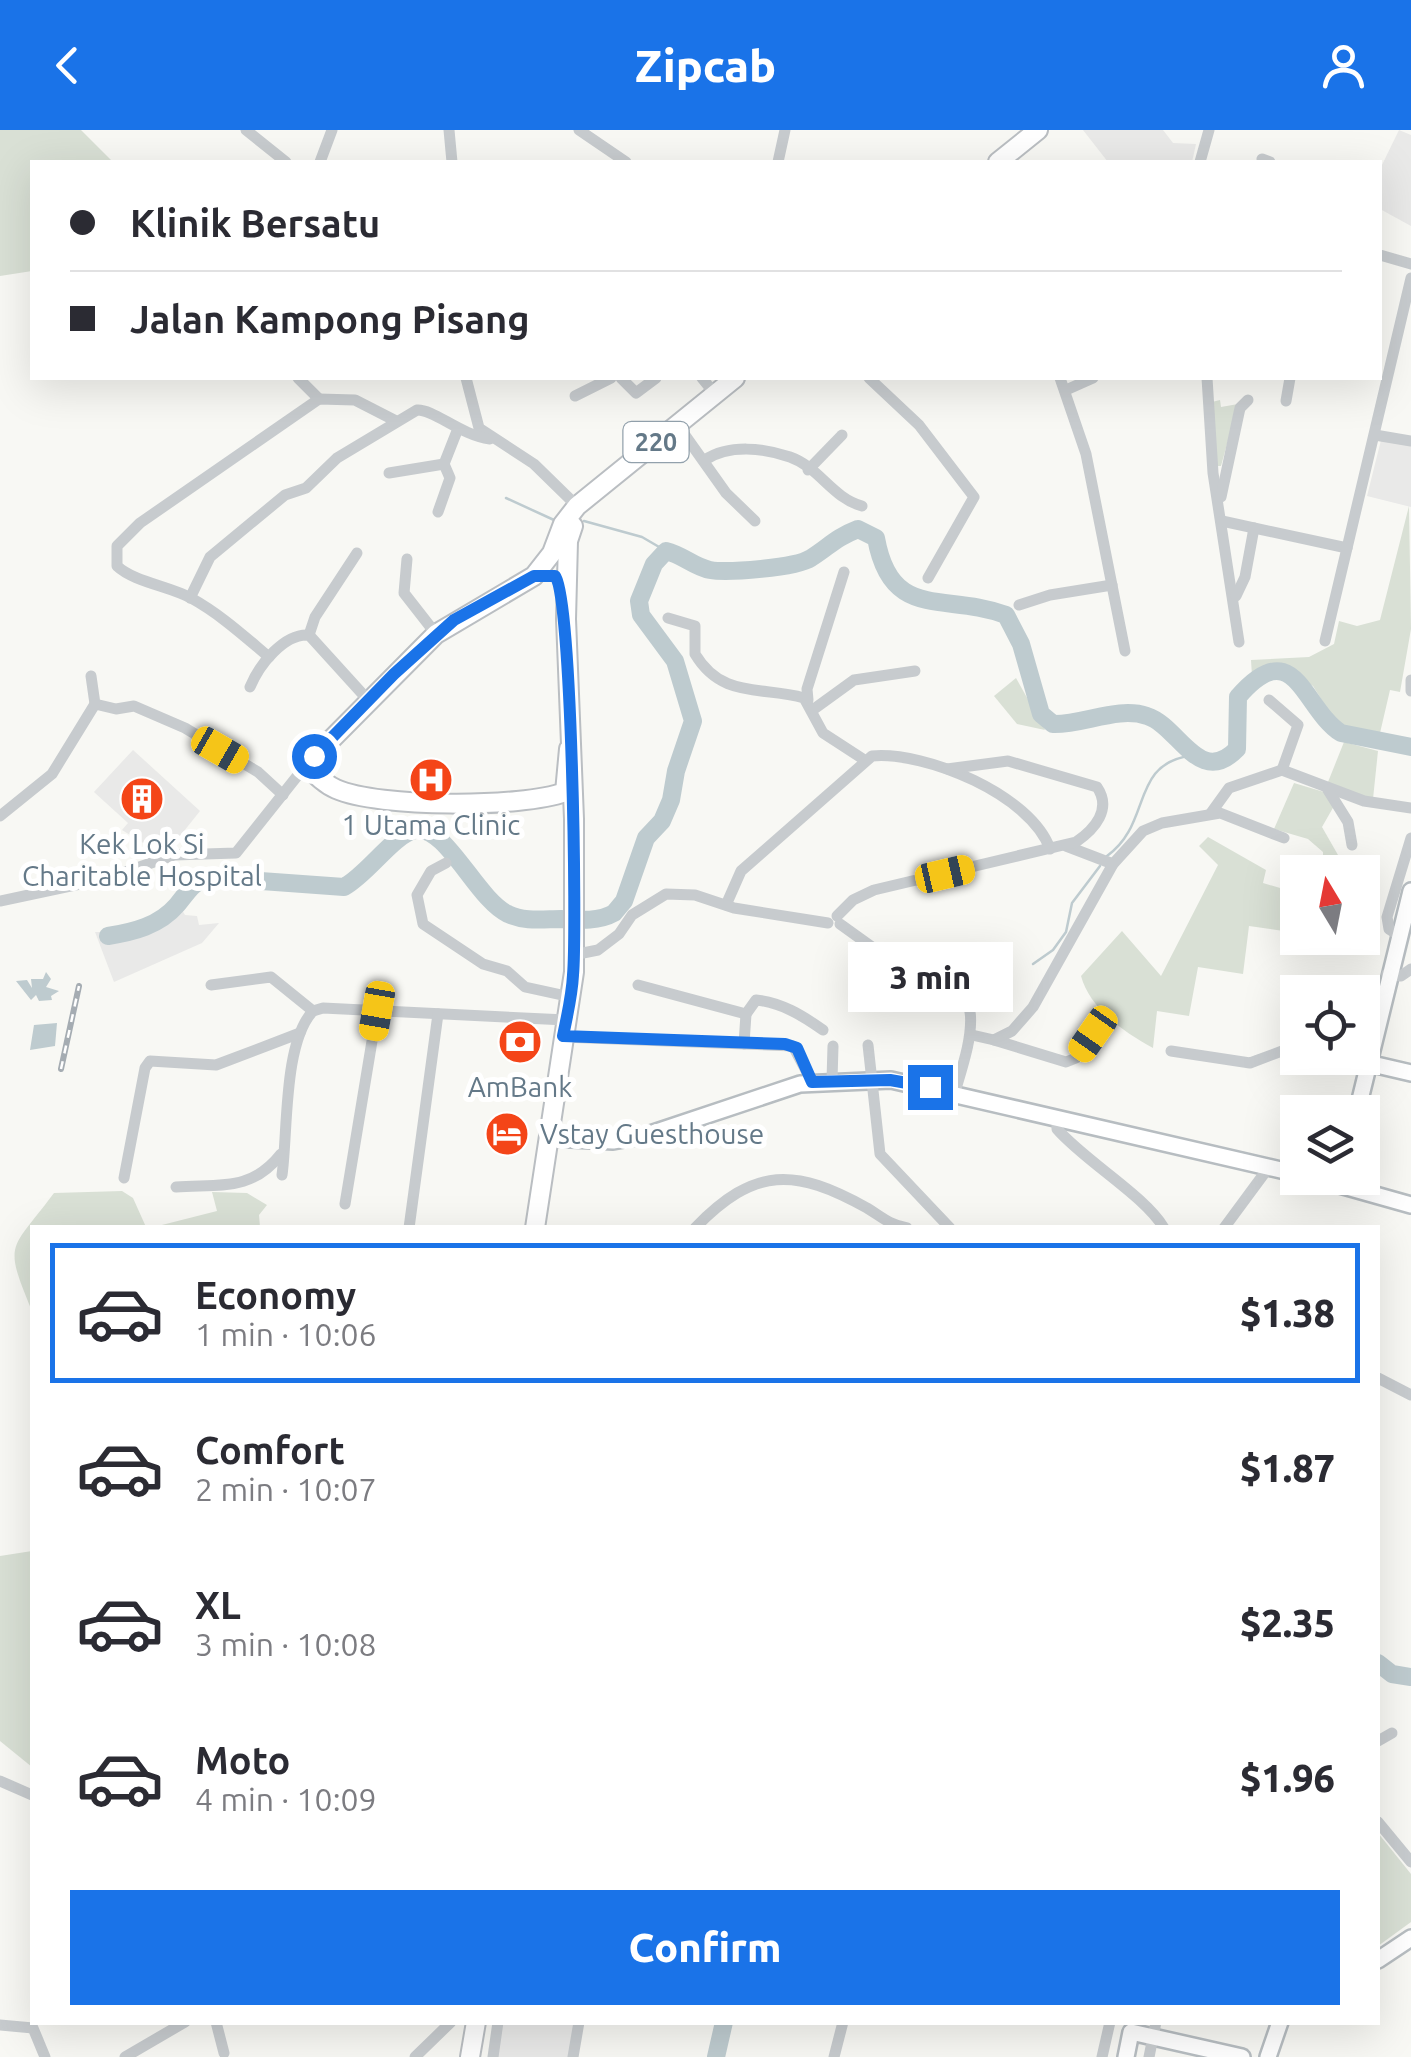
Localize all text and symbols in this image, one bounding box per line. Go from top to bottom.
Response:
icon: back [40,38,95,93]
icon: person [1316,38,1371,93]
text: Zipcab [635,40,776,91]
text: Klinik Bersatu [130,202,380,244]
text: Jalan Kampong Pisang [130,298,530,340]
road number: 220 [624,422,688,462]
car [187,722,253,778]
route start [292,734,337,779]
hospital icon: 1 Utama Clinic [408,757,454,803]
building icon: Kek Lok Si Charitable Hospital [119,776,165,822]
place label: 1 Utama Clinic [342,809,520,840]
place label: Kek Lok Si Charitable Hospital [22,828,262,891]
car [912,853,978,895]
north arrow [1280,855,1380,955]
map controls [1280,855,1380,1195]
callout: 3 min [848,942,1012,1012]
text: 3 min [890,959,971,995]
button: locate [1280,975,1380,1075]
car [357,979,397,1043]
car [1064,1001,1122,1067]
bank icon: AmBank [497,1019,543,1065]
route end [908,1065,953,1110]
place label: AmBank [468,1071,572,1102]
button: layers [1280,1095,1380,1195]
hotel icon: Vstay Guesthouse [484,1111,530,1157]
place label: Vstay Guesthouse [540,1118,764,1149]
icon: car [75,1268,165,1358]
text: Economy [195,1274,356,1316]
text: $1.38 [1240,1292,1335,1334]
text: 1 min · 10:06 [195,1316,377,1352]
icon: car [75,1423,165,1513]
text: Comfort [195,1429,345,1471]
text: $1.87 [1240,1447,1335,1489]
text: 2 min · 10:07 [195,1471,377,1507]
icon: car [75,1578,165,1668]
text: XL [195,1584,241,1626]
text: $2.35 [1240,1602,1335,1644]
text: 3 min · 10:08 [195,1626,377,1662]
icon: car [75,1733,165,1823]
text: Moto [195,1739,290,1781]
text: $1.96 [1240,1757,1335,1799]
text: 4 min · 10:09 [195,1781,377,1817]
button: Confirm [70,1890,1340,2005]

